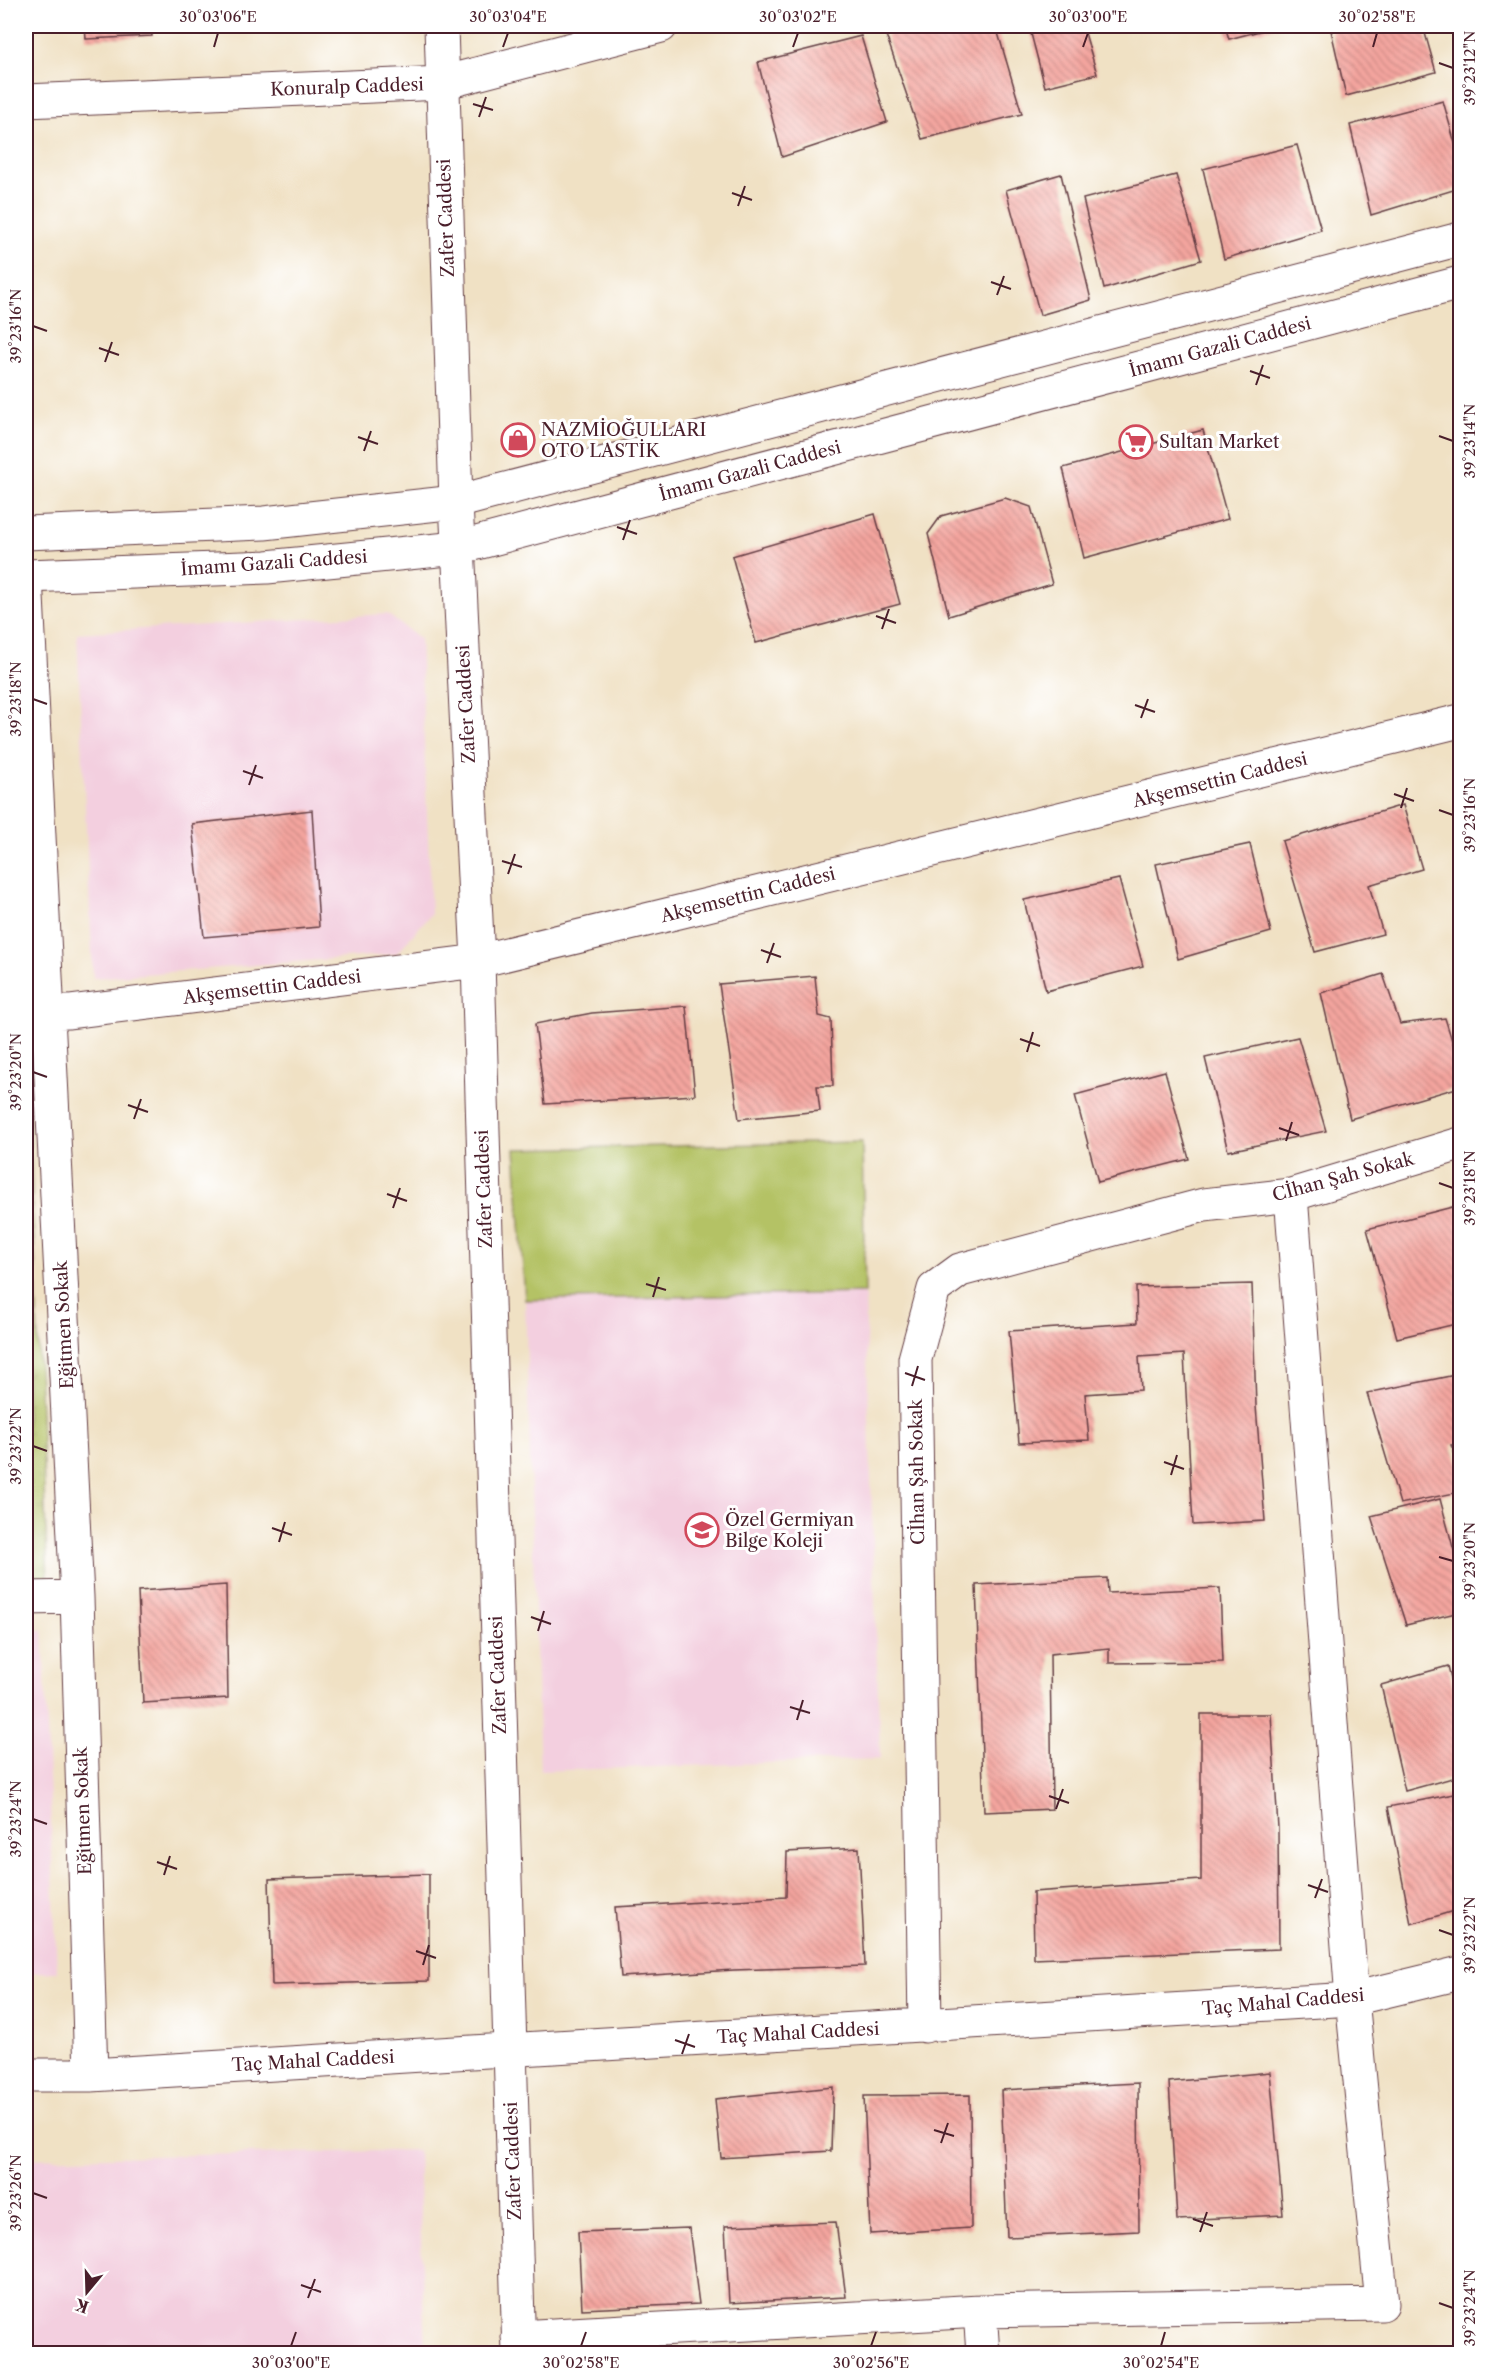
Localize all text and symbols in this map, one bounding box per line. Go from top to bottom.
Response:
text: 30°03'06"E [179,7,257,26]
text: 30°03'04"E [469,7,547,26]
text: 30°03'02"E [759,7,837,26]
text: 30°03'00"E [1049,7,1127,26]
text: 30°02'58"E [1338,7,1416,26]
text: 39°23'12"N [1460,31,1479,106]
street label: Konuralp Caddesi [270,73,425,101]
street label: Zafer Caddesi [433,158,459,278]
text: 39°23'16"N [6,289,25,363]
street label: İmamı Gazali Caddesi [1126,311,1314,382]
text: 39°23'14"N [1460,404,1479,478]
place label: NAZMİOĞULLARI OTO LASTİK [541,418,706,462]
shop icon: NAZMİOĞULLARI OTO LASTİK [500,422,536,458]
supermarket icon: Sultan Market [1118,424,1154,460]
place label: Sultan Market [1159,431,1280,453]
street label: İmamı Gazali Caddesi [656,435,844,506]
street label: İmamı Gazali Caddesi [180,544,369,581]
street label: Zafer Caddesi [452,644,480,764]
text: 39°23'18"N [6,661,25,737]
street label: Akşemsettin Caddesi [1129,748,1310,813]
text: 39°23'16"N [1460,778,1479,852]
street label: Akşemsettin Caddesi [657,863,838,928]
street label: Akşemsettin Caddesi [181,965,363,1009]
text: 39°23'20"N [6,1033,25,1111]
street label: Zafer Caddesi [471,1129,497,1249]
street label: Cİhan Şah Sokak [1270,1146,1418,1206]
text: 39°23'18"N [1460,1150,1479,1226]
street label: Eğitmen Sokak [50,1259,78,1390]
street label: Cİhan Şah Sokak [904,1397,929,1545]
text: 39°23'22"N [6,1407,25,1485]
place label: Özel Germiyan Bilge Koleji [725,1508,854,1552]
school or university icon: Özel Germiyan Bilge Koleji [684,1512,720,1548]
text: 39°23'20"N [1460,1522,1479,1600]
street label: Zafer Caddesi [485,1615,511,1735]
street label: Eğitmen Sokak [70,1745,96,1875]
text: 39°23'24"N [6,1780,25,1858]
text: 39°23'22"N [1460,1896,1479,1974]
street label: Taç Mahal Caddesi [1201,1984,1366,2020]
street label: Taç Mahal Caddesi [716,2018,880,2048]
street label: Taç Mahal Caddesi [231,2046,395,2076]
street label: Zafer Caddesi [500,2101,526,2221]
text: 39°23'26"N [6,2154,25,2232]
north arrow [57,2262,117,2322]
text: 39°23'24"N [1460,2269,1479,2347]
text: K [72,2294,91,2318]
text: 30°03'00"E [252,2353,330,2372]
text: 30°02'58"E [542,2353,620,2372]
text: 30°02'56"E [833,2353,909,2372]
text: 30°02'54"E [1123,2353,1199,2372]

